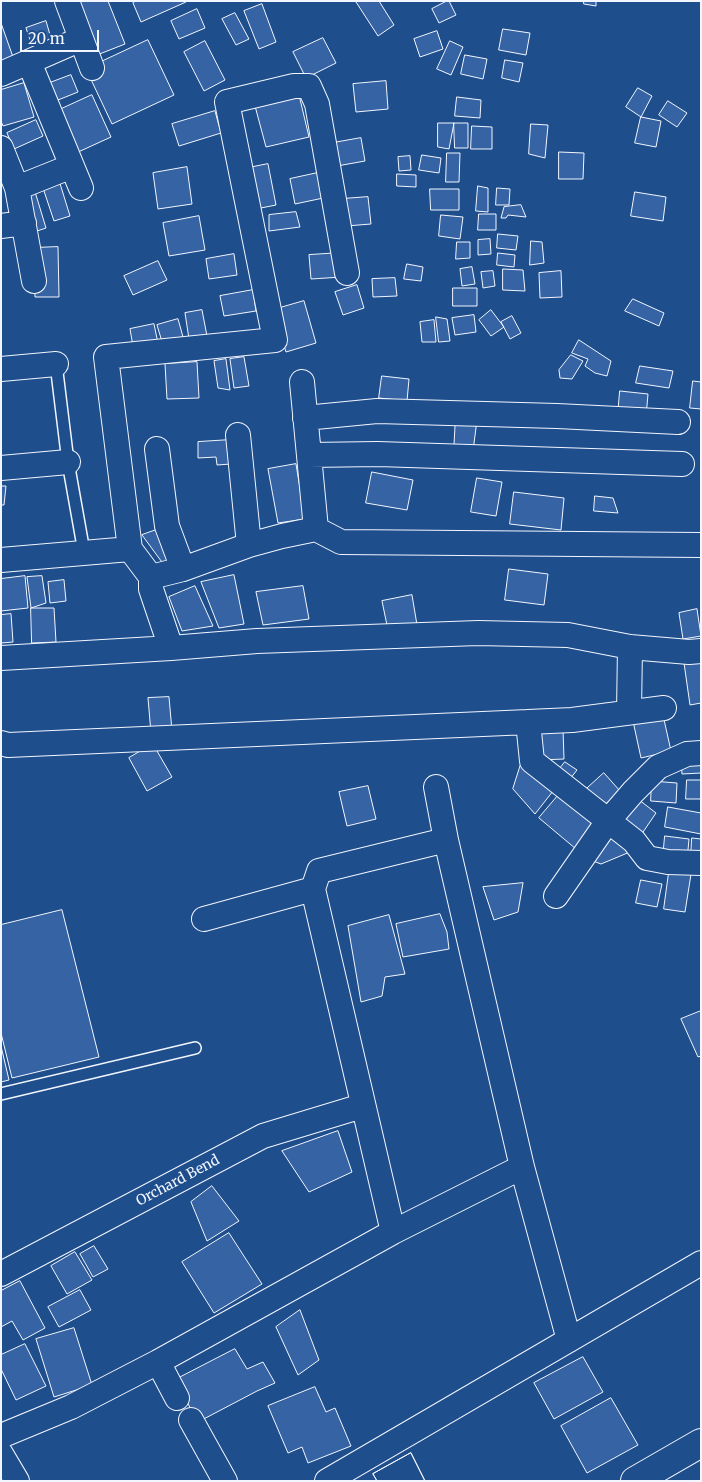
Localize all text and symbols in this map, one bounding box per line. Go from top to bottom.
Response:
scale bar [22,20,101,52]
text: 20 m [28,29,65,48]
street label: Orchard Bend [133,1152,223,1210]

